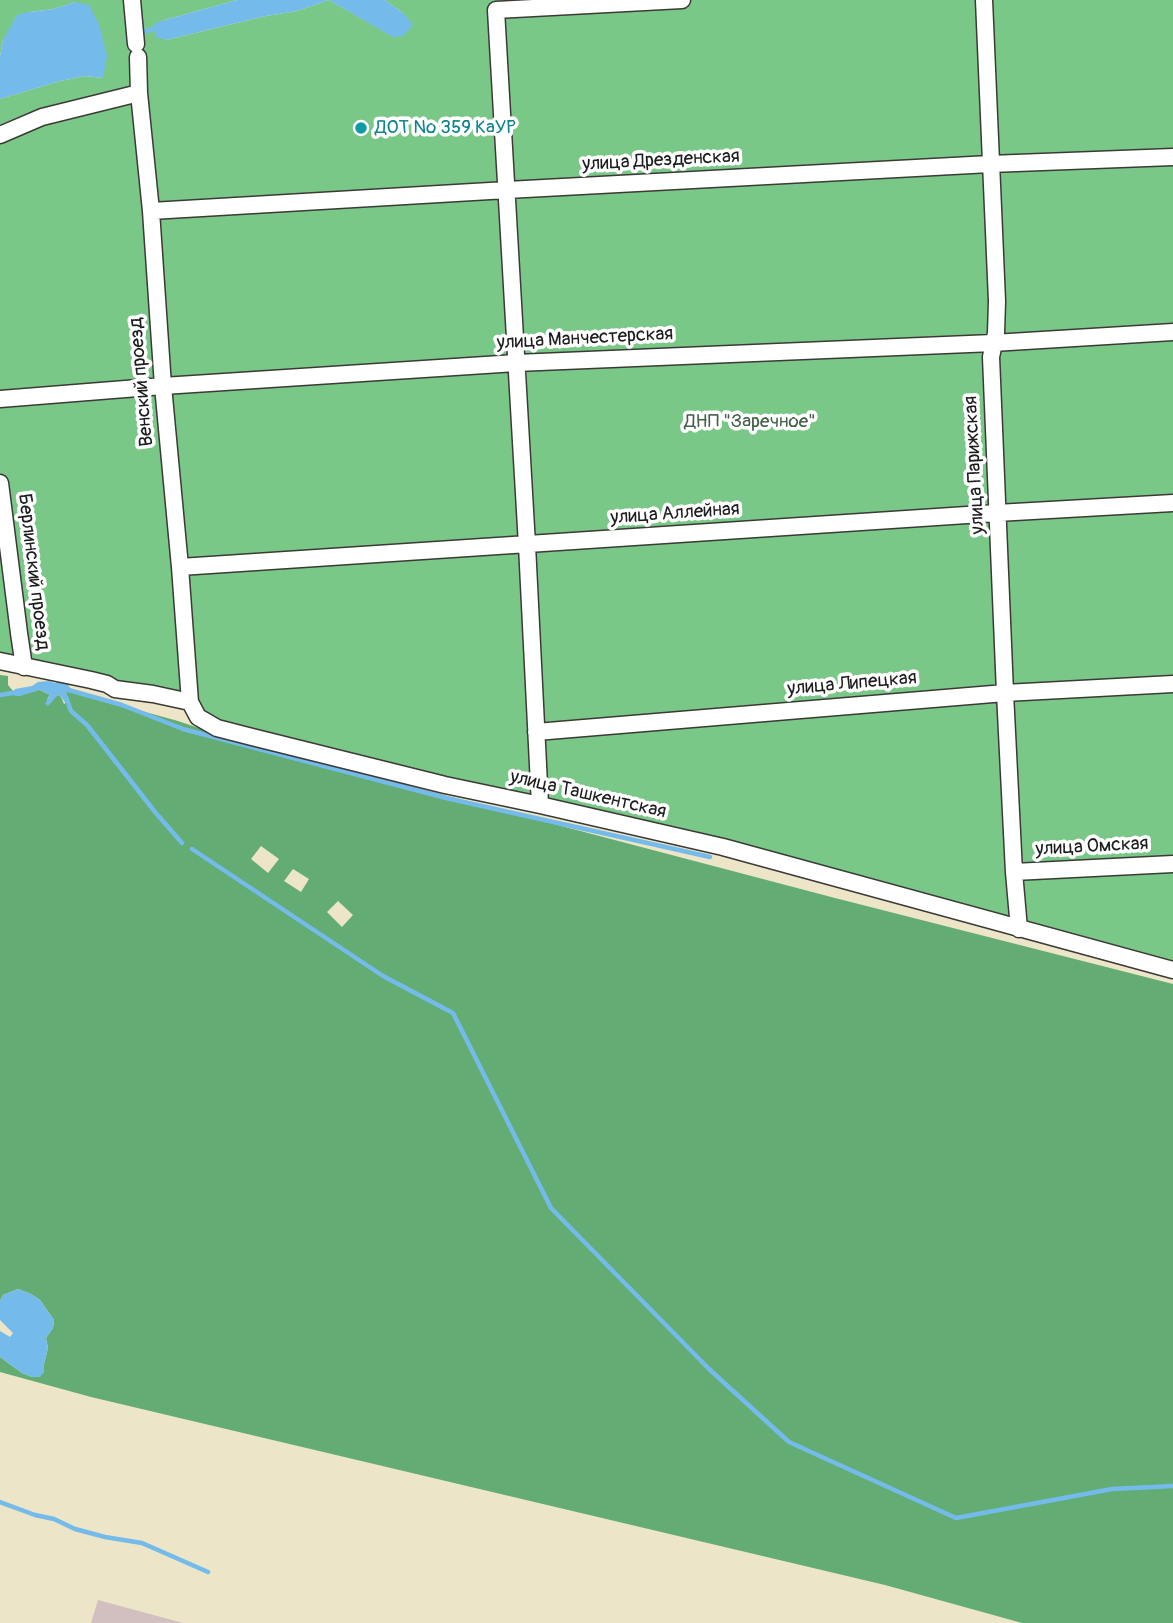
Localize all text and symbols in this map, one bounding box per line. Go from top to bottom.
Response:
place label: ДОТ № 359 КаУР [375,117,516,139]
marker: ДОТ № 359 КаУР [353,120,369,136]
street label: улица Дрезденская [582,145,740,177]
street label: Венский проезд [125,316,159,448]
street label: улица Манчестерская [496,323,674,355]
street label: улица Парижская [960,395,990,535]
park label: ДНП "Заречное" [684,411,816,433]
street label: Берлинский проезд [12,492,54,652]
street label: улица Аллейная [610,498,740,530]
street label: улица Липецкая [786,667,918,701]
street label: улица Ташкентская [508,766,668,824]
street label: улица Омская [1035,833,1149,861]

